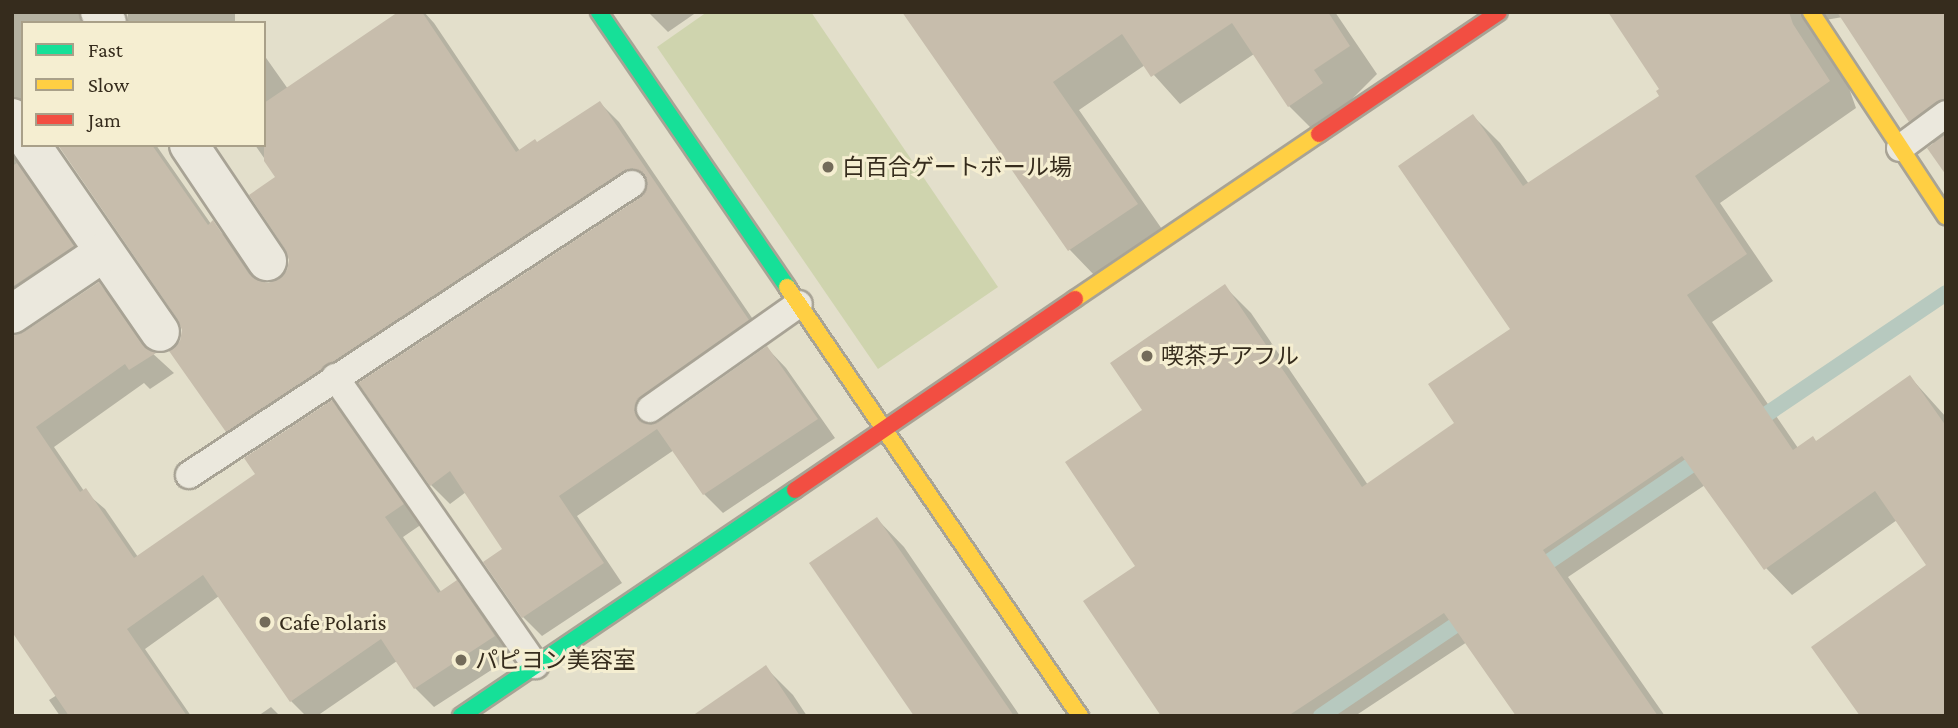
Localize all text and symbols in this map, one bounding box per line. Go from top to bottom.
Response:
legend [21,21,266,147]
text: Fast [88,38,123,62]
text: Slow [88,73,129,97]
text: Jam [88,108,121,132]
place label: 白百合ゲートボール場 [842,153,1072,181]
marker: 白百合ゲートボール場 [820,159,836,175]
place label: 喫茶チアフル [1161,342,1299,370]
marker: 喫茶チアフル [1139,348,1155,364]
place label: Cafe Polaris [279,608,387,636]
marker: Cafe Polaris [257,614,273,630]
place label: パピヨン美容室 [475,646,636,674]
marker: パピヨン美容室 [453,652,469,668]

